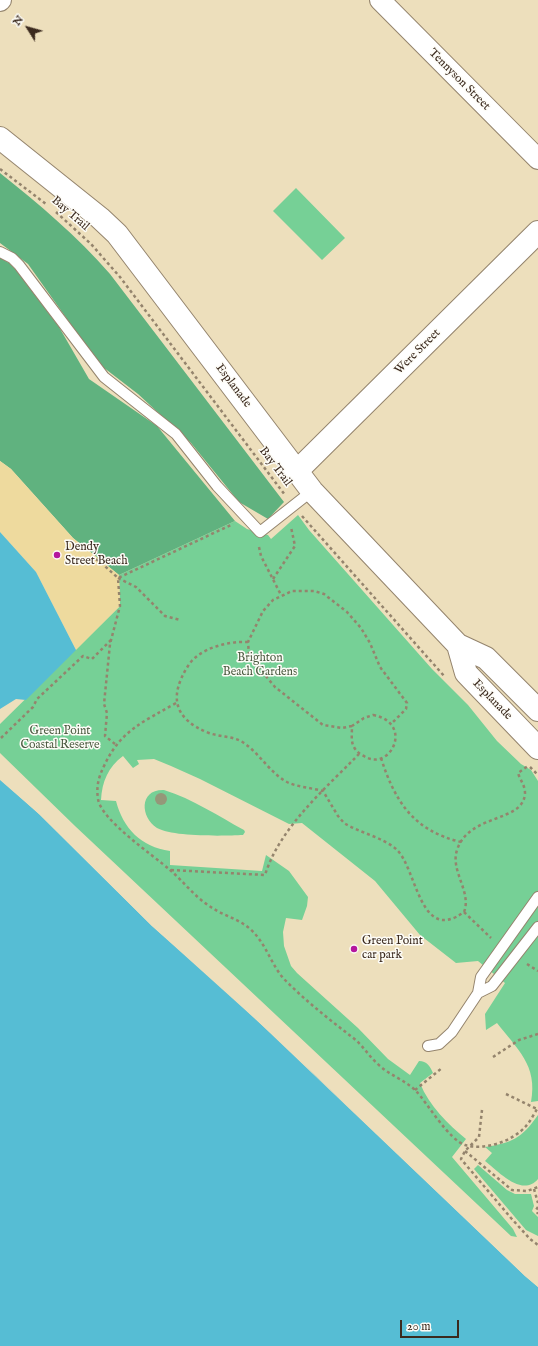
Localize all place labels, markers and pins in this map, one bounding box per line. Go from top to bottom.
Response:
place label: Dendy Street Beach [65,541,128,569]
marker: Dendy Street Beach [52,550,62,560]
place label: Green Point car park [362,935,423,963]
marker: Green Point car park [349,944,359,954]

